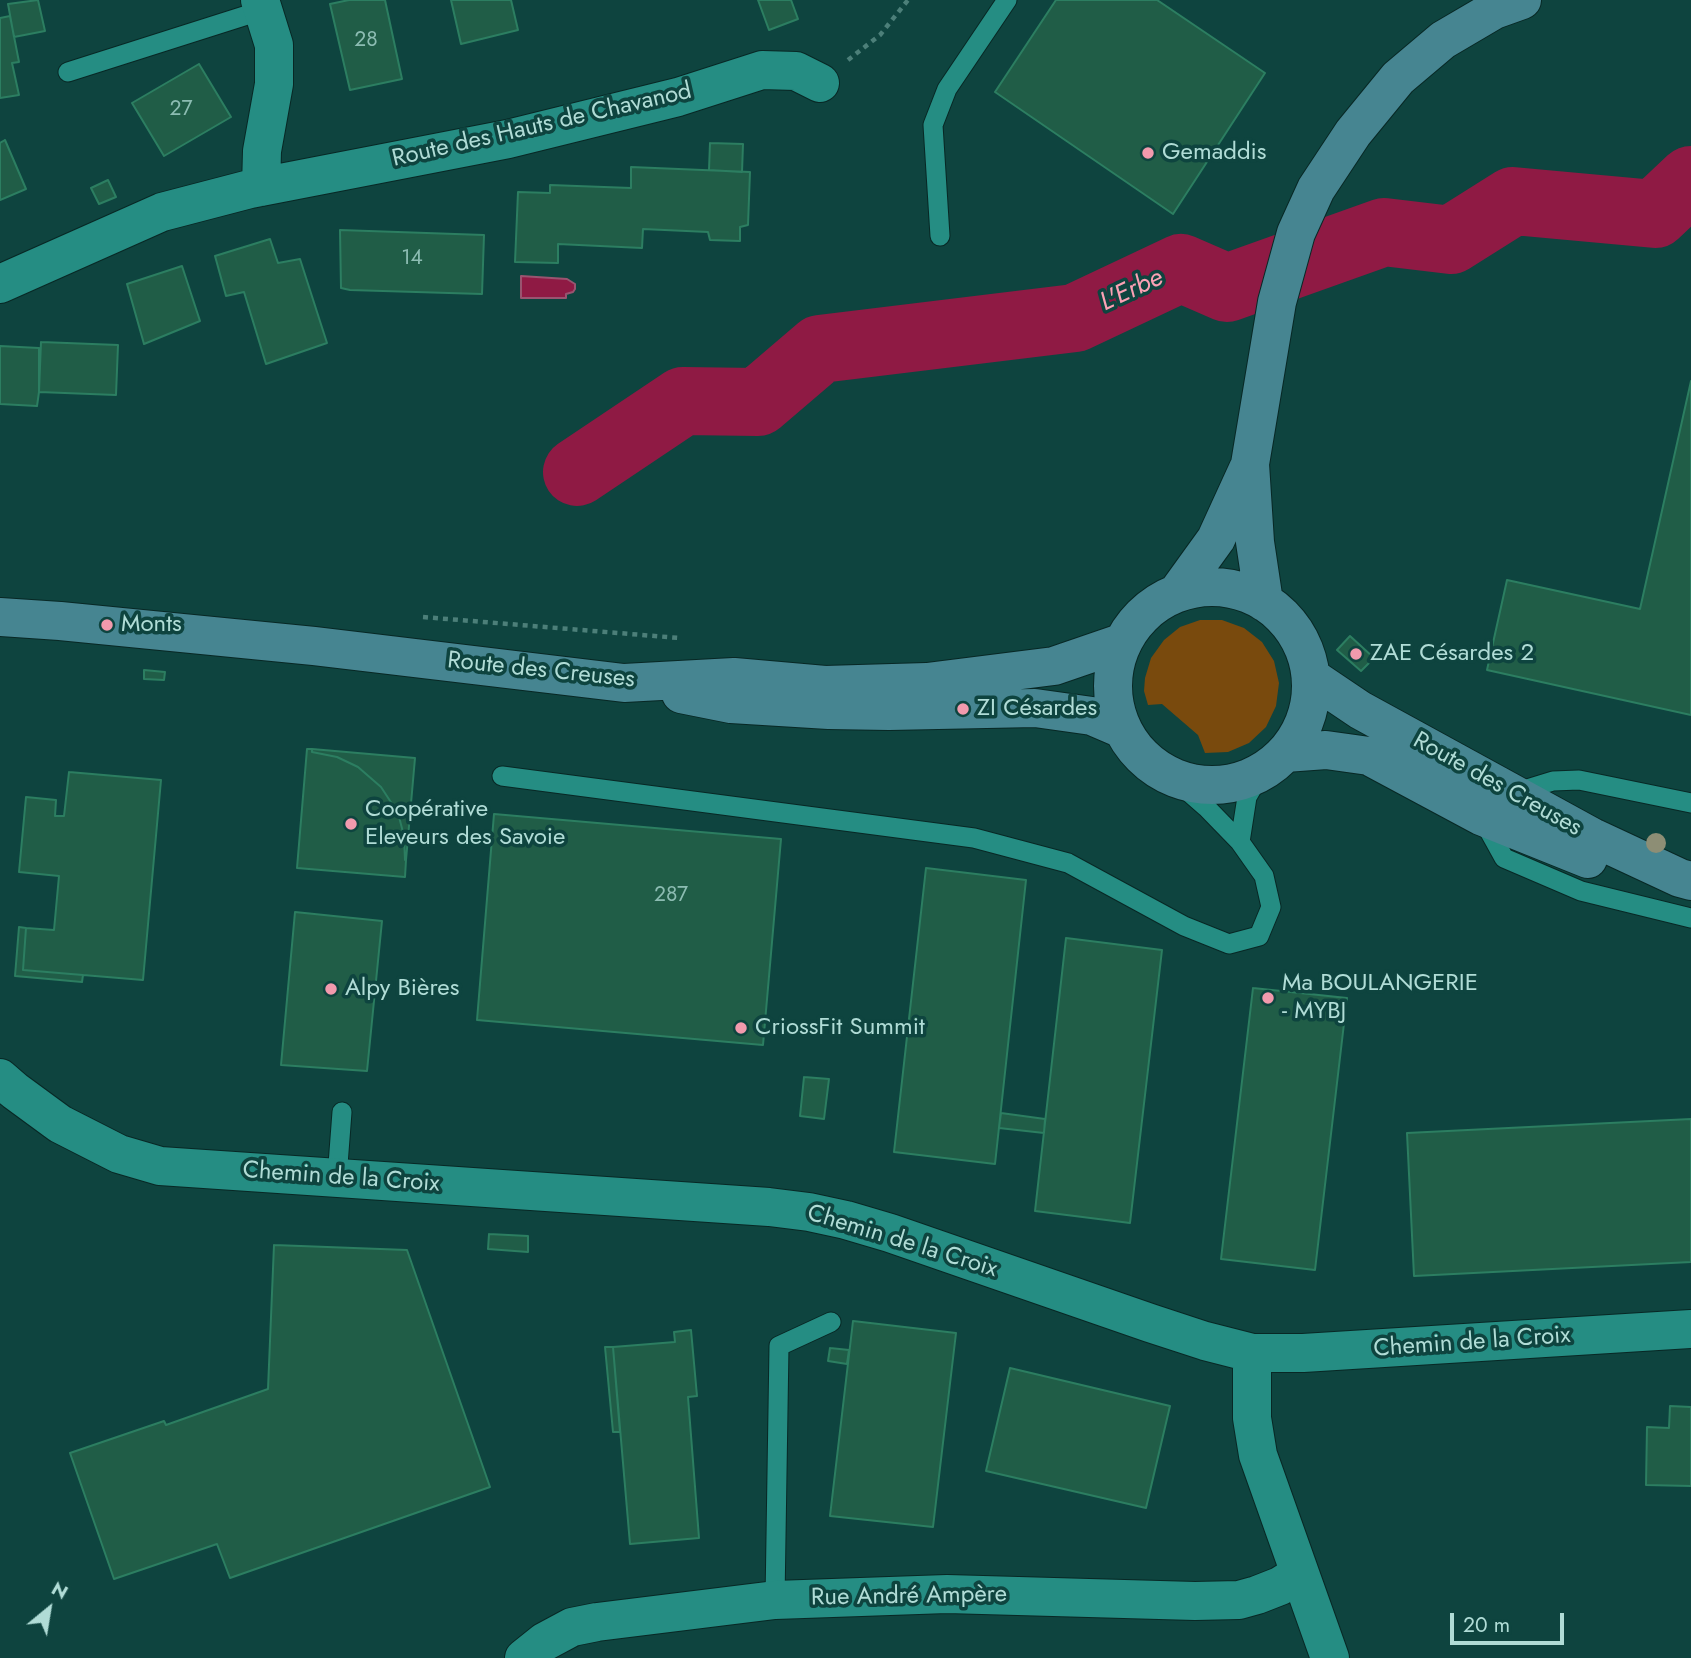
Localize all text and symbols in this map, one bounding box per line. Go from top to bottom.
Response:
house number: 28 [354,28,378,54]
street label: Route des Hauts de Chavanod [389,77,695,175]
house number: 27 [170,97,192,123]
place label: Gemaddis [1162,139,1266,167]
marker: Gemaddis [1140,145,1156,161]
house number: 14 [401,246,423,272]
water label: L'Erbe [1095,263,1169,319]
place label: Monts [121,611,182,639]
marker: Monts [99,617,115,633]
place label: ZAE Césardes 2 [1370,640,1534,668]
marker: ZAE Césardes 2 [1348,646,1364,662]
street label: Route des Creuses [446,647,636,695]
place label: ZI Césardes [977,695,1097,723]
marker: ZI Césardes [955,701,971,717]
street label: Route des Creuses [1408,727,1586,843]
place label: Coopérative Eleveurs des Savoie [365,796,565,852]
marker: Coopérative Eleveurs des Savoie [343,816,359,832]
house number: 287 [654,883,688,909]
place label: Ma BOULANGERIE - MYBJ [1282,970,1478,1026]
place label: Alpy Bières [345,975,459,1003]
marker: Alpy Bières [323,981,339,997]
marker: Ma BOULANGERIE - MYBJ [1260,990,1276,1006]
place label: CriossFit Summit [755,1014,925,1042]
marker: CriossFit Summit [733,1020,749,1036]
street label: Chemin de la Croix [242,1157,440,1199]
street label: Chemin de la Croix [803,1199,1001,1285]
street label: Chemin de la Croix [1373,1322,1571,1364]
north arrow [14,1574,84,1644]
text: N [46,1575,73,1606]
street label: Rue André Ampère [811,1581,1007,1613]
scale bar [1453,1598,1567,1642]
text: 20 m [1463,1610,1510,1640]

